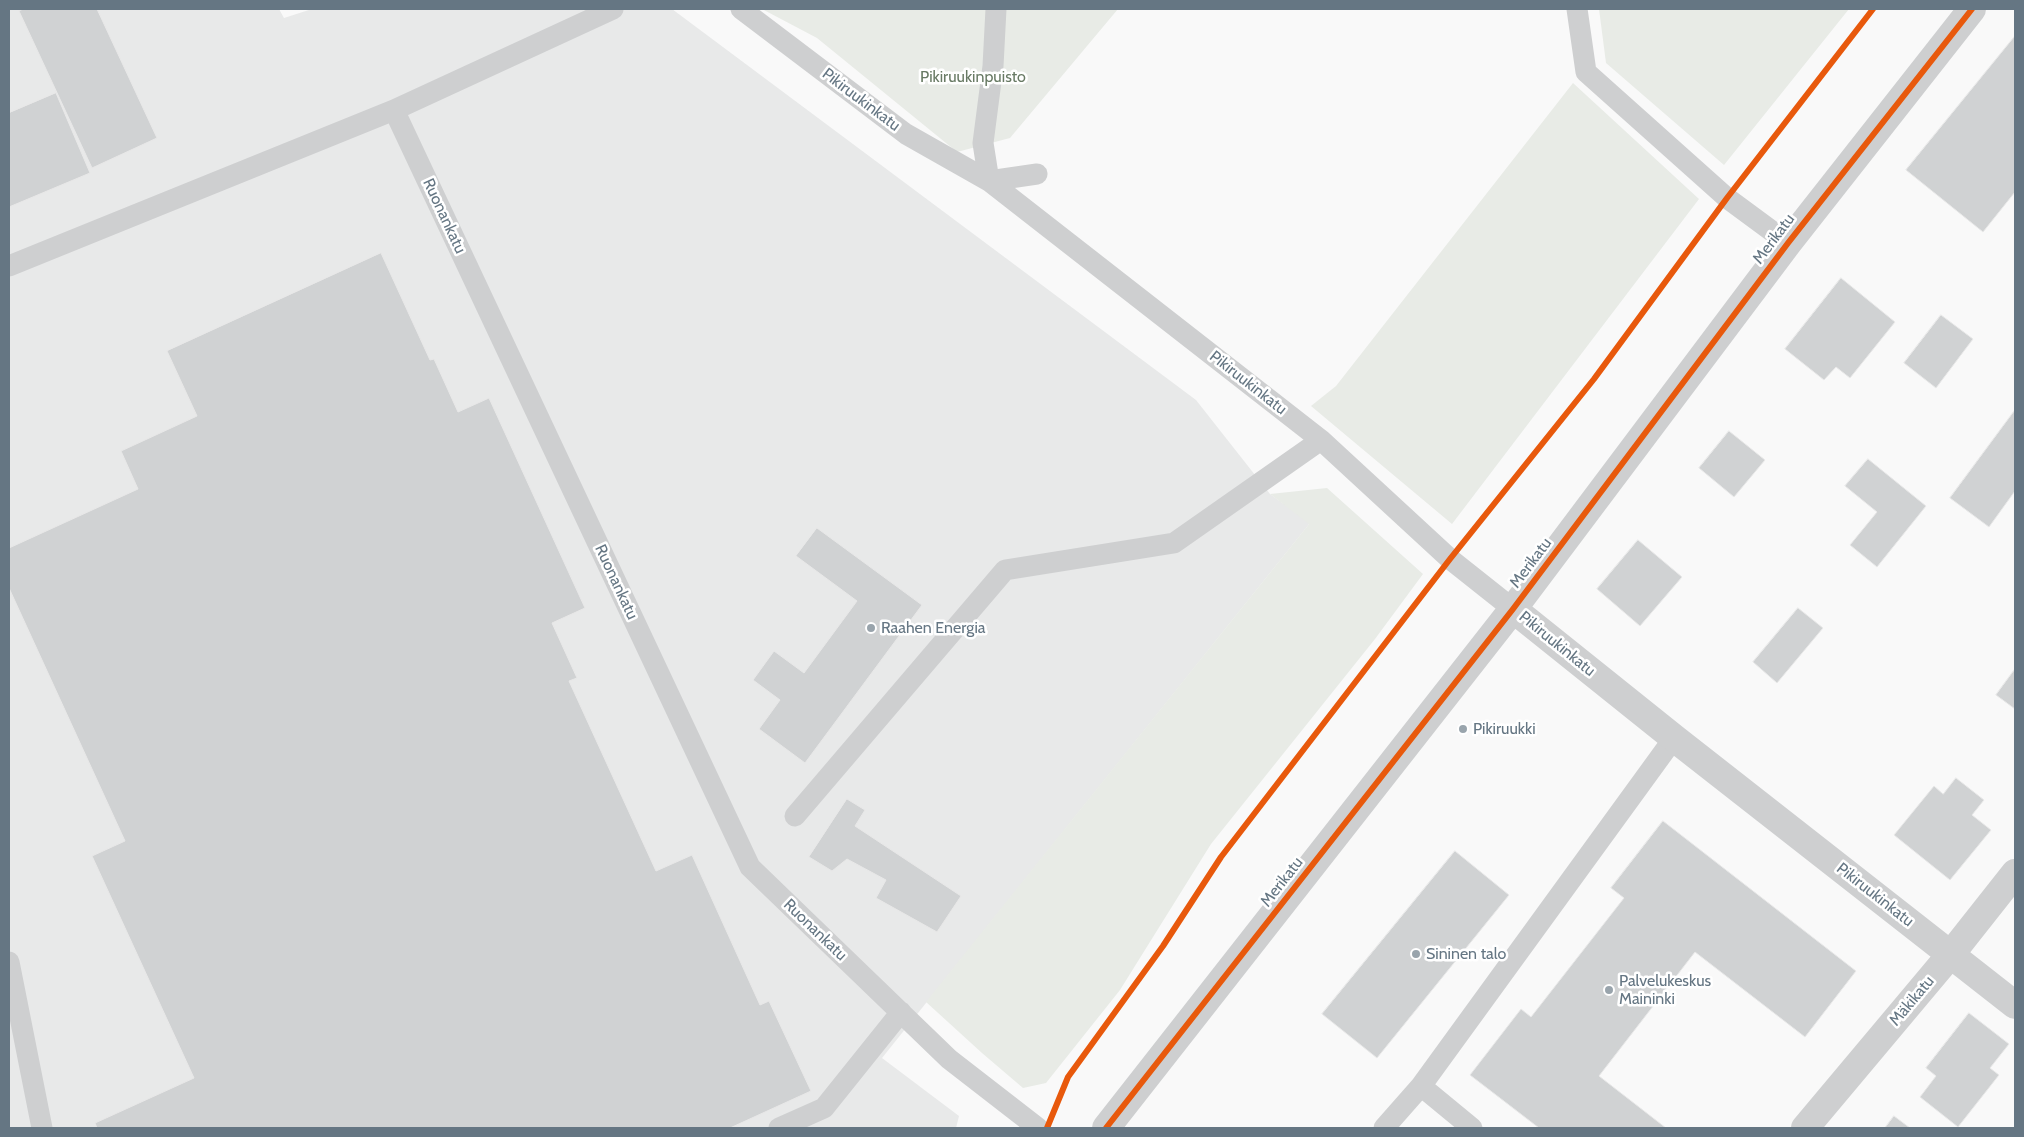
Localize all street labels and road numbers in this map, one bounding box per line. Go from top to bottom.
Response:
street label: Pikiruukinkatu [818,64,904,136]
street label: Ruonankatu [418,175,470,257]
street label: Merikatu [1749,210,1799,268]
street label: Pikiruukinkatu [1206,347,1290,419]
street label: Merikatu [1506,534,1556,592]
street label: Ruonankatu [590,541,642,623]
street label: Pikiruukinkatu [1515,607,1599,681]
street label: Merikatu [1257,853,1307,911]
street label: Pikiruukinkatu [1833,859,1917,931]
street label: Ruonankatu [779,895,851,965]
street label: Mäkikatu [1886,972,1938,1030]

